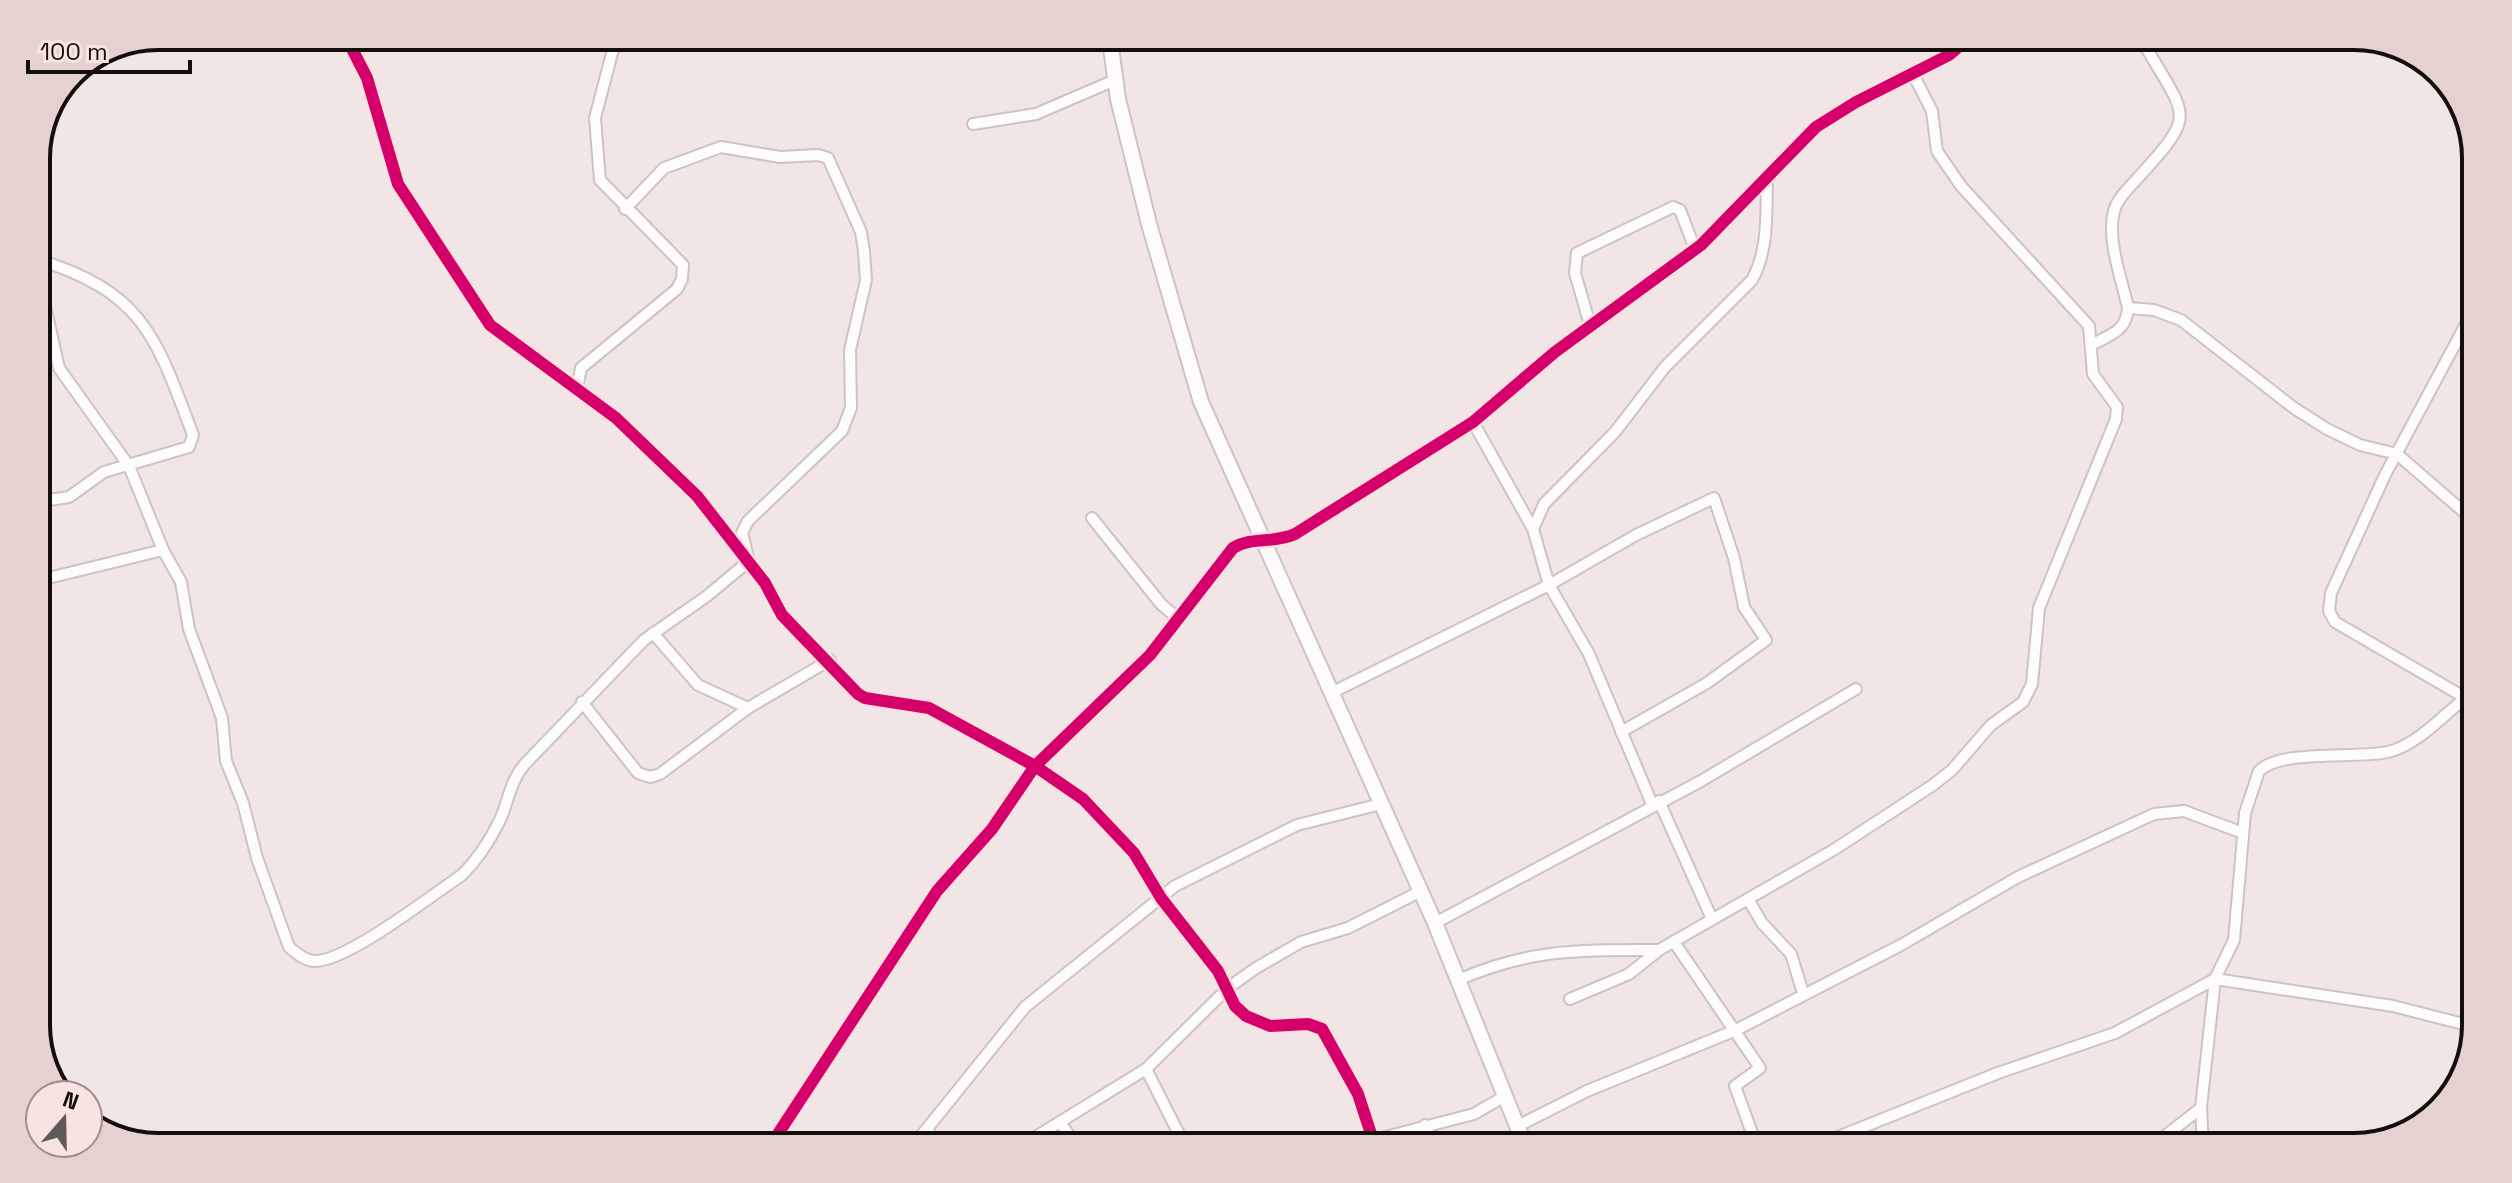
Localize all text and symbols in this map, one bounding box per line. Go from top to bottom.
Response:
scale bar [28,24,190,74]
text: 100 m [40,36,108,67]
north arrow [24,1079,104,1159]
text: N [59,1085,83,1116]

